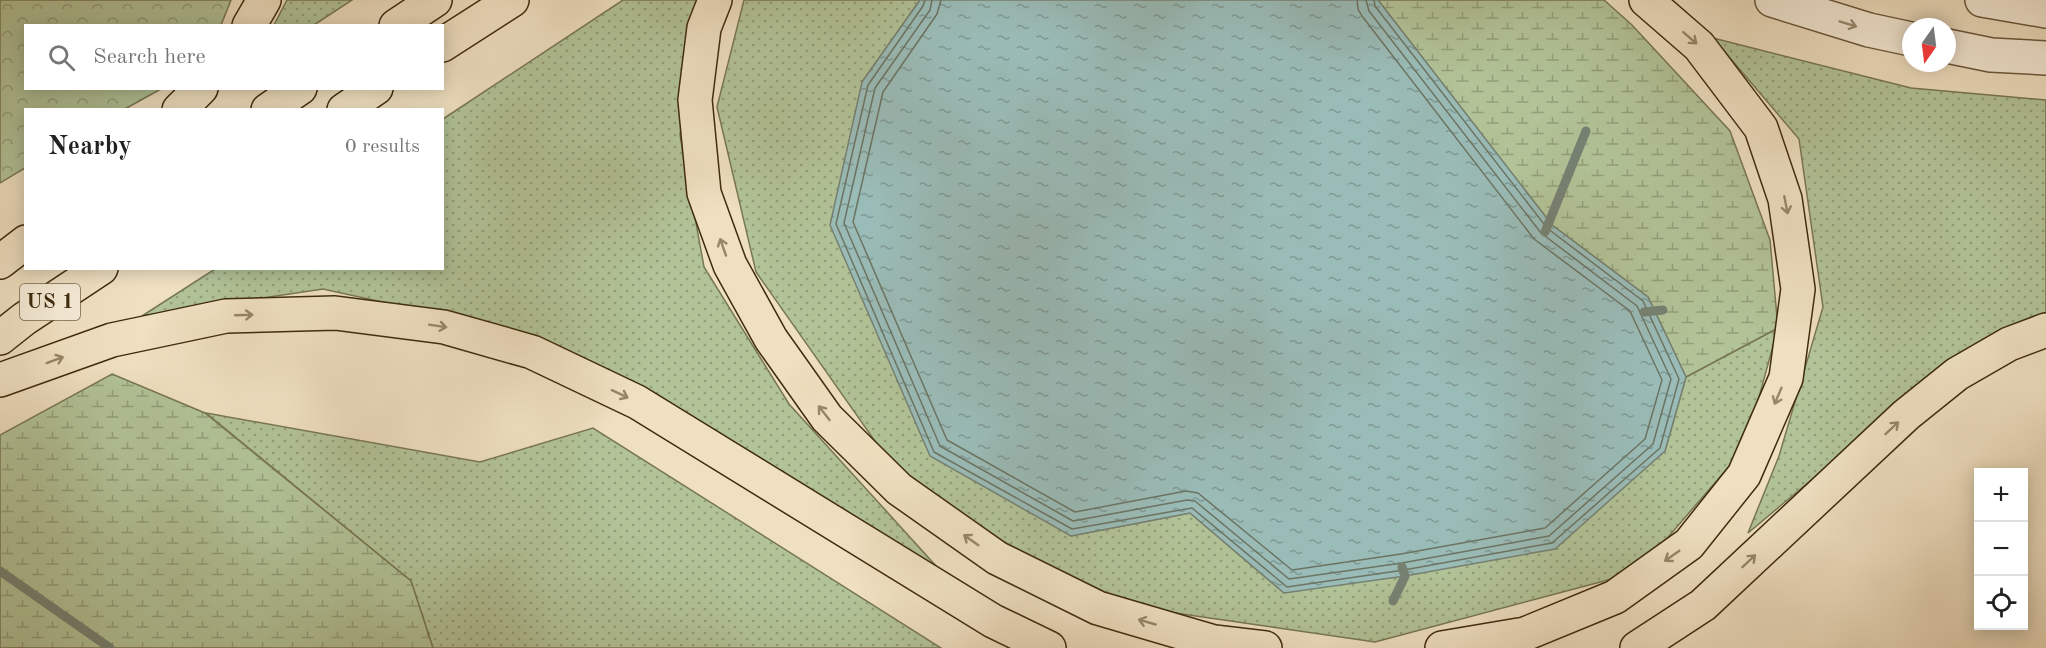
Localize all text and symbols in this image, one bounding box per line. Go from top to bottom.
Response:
north arrow [1902,18,1956,72]
one-way arrow [1838,19,1857,30]
search box [24,24,444,90]
one-way arrow [1682,32,1698,45]
icon: search [45,41,78,74]
text: Search here [93,46,206,68]
text: Nearby [48,134,132,160]
text: 0 results [345,137,420,157]
one-way arrow [1780,194,1791,214]
one-way arrow [717,238,728,257]
road number: US 1 [20,284,80,320]
one-way arrow [233,309,253,321]
one-way arrow [428,321,447,332]
one-way arrow [45,354,64,365]
one-way arrow [1772,387,1783,405]
one-way arrow [611,388,629,400]
one-way arrow [818,405,831,421]
one-way arrow [1884,421,1899,435]
map controls [1974,468,2028,630]
button: + [1974,468,2028,522]
button: − [1974,522,2028,576]
one-way arrow [963,534,979,546]
one-way arrow [1664,550,1680,562]
one-way arrow [1741,555,1756,569]
button: locate [1974,576,2028,630]
one-way arrow [1137,616,1156,627]

